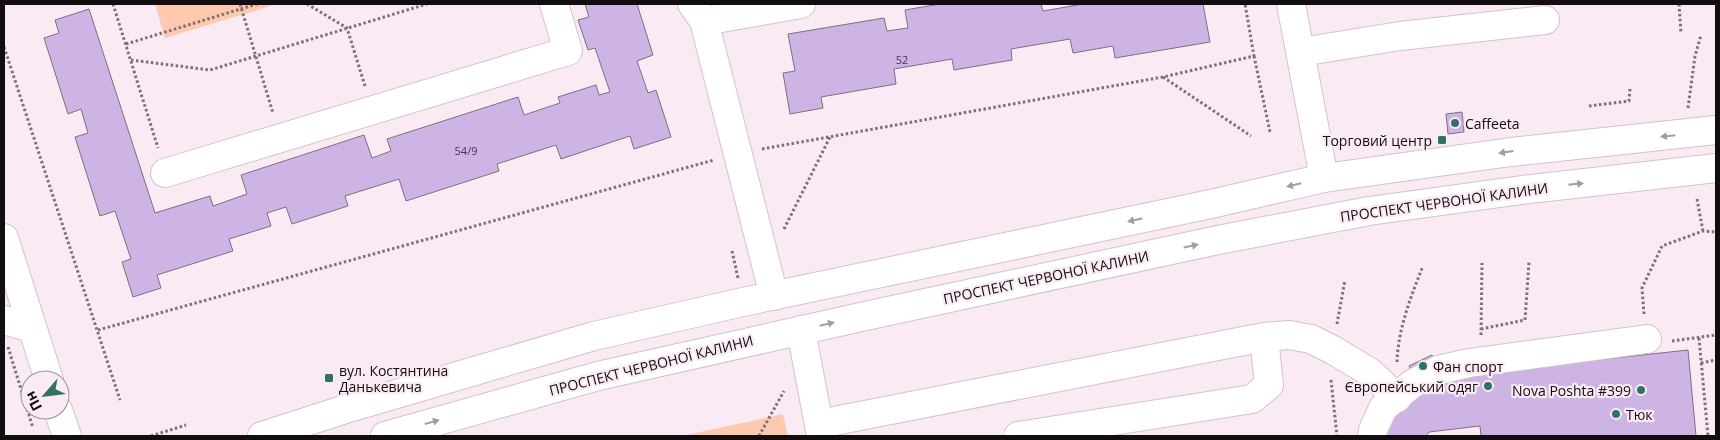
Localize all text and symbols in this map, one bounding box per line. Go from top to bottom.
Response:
house number: 52 [896,52,908,67]
place label: Caffeeta [1465,114,1520,133]
marker: Caffeeta [1449,117,1461,129]
place label: Торговий центр [1323,131,1432,150]
one-way arrow [1659,132,1675,140]
marker: Торговий центр [1436,134,1448,146]
house number: 54/9 [455,143,477,158]
one-way arrow [1498,149,1514,157]
street label: ПРОСПЕКТ ЧЕРВОНОЇ КАЛИНИ [1339,178,1549,226]
one-way arrow [1568,180,1584,188]
one-way arrow [1286,181,1301,189]
one-way arrow [1127,216,1143,224]
one-way arrow [1184,241,1200,249]
street label: ПРОСПЕКТ ЧЕРВОНОЇ КАЛИНИ [942,246,1150,308]
one-way arrow [820,320,835,328]
street label: ПРОСПЕКТ ЧЕРВОНОЇ КАЛИНИ [547,330,755,400]
place label: Фан спорт [1433,357,1504,376]
marker: Фан спорт [1417,360,1429,372]
place label: вул. Костянтина Данькевича [339,361,448,396]
north arrow [20,370,70,420]
marker: вул. Костянтина Данькевича [323,372,335,384]
place label: Європейський одяг [1345,377,1478,396]
marker: Європейський одяг [1482,380,1494,392]
place label: Nova Poshta #399 [1512,381,1631,400]
marker: Nova Poshta #399 [1635,384,1647,396]
text: Пн [20,388,46,414]
place label: Тюк [1626,405,1653,424]
marker: Тюк [1610,408,1622,420]
one-way arrow [424,418,439,426]

